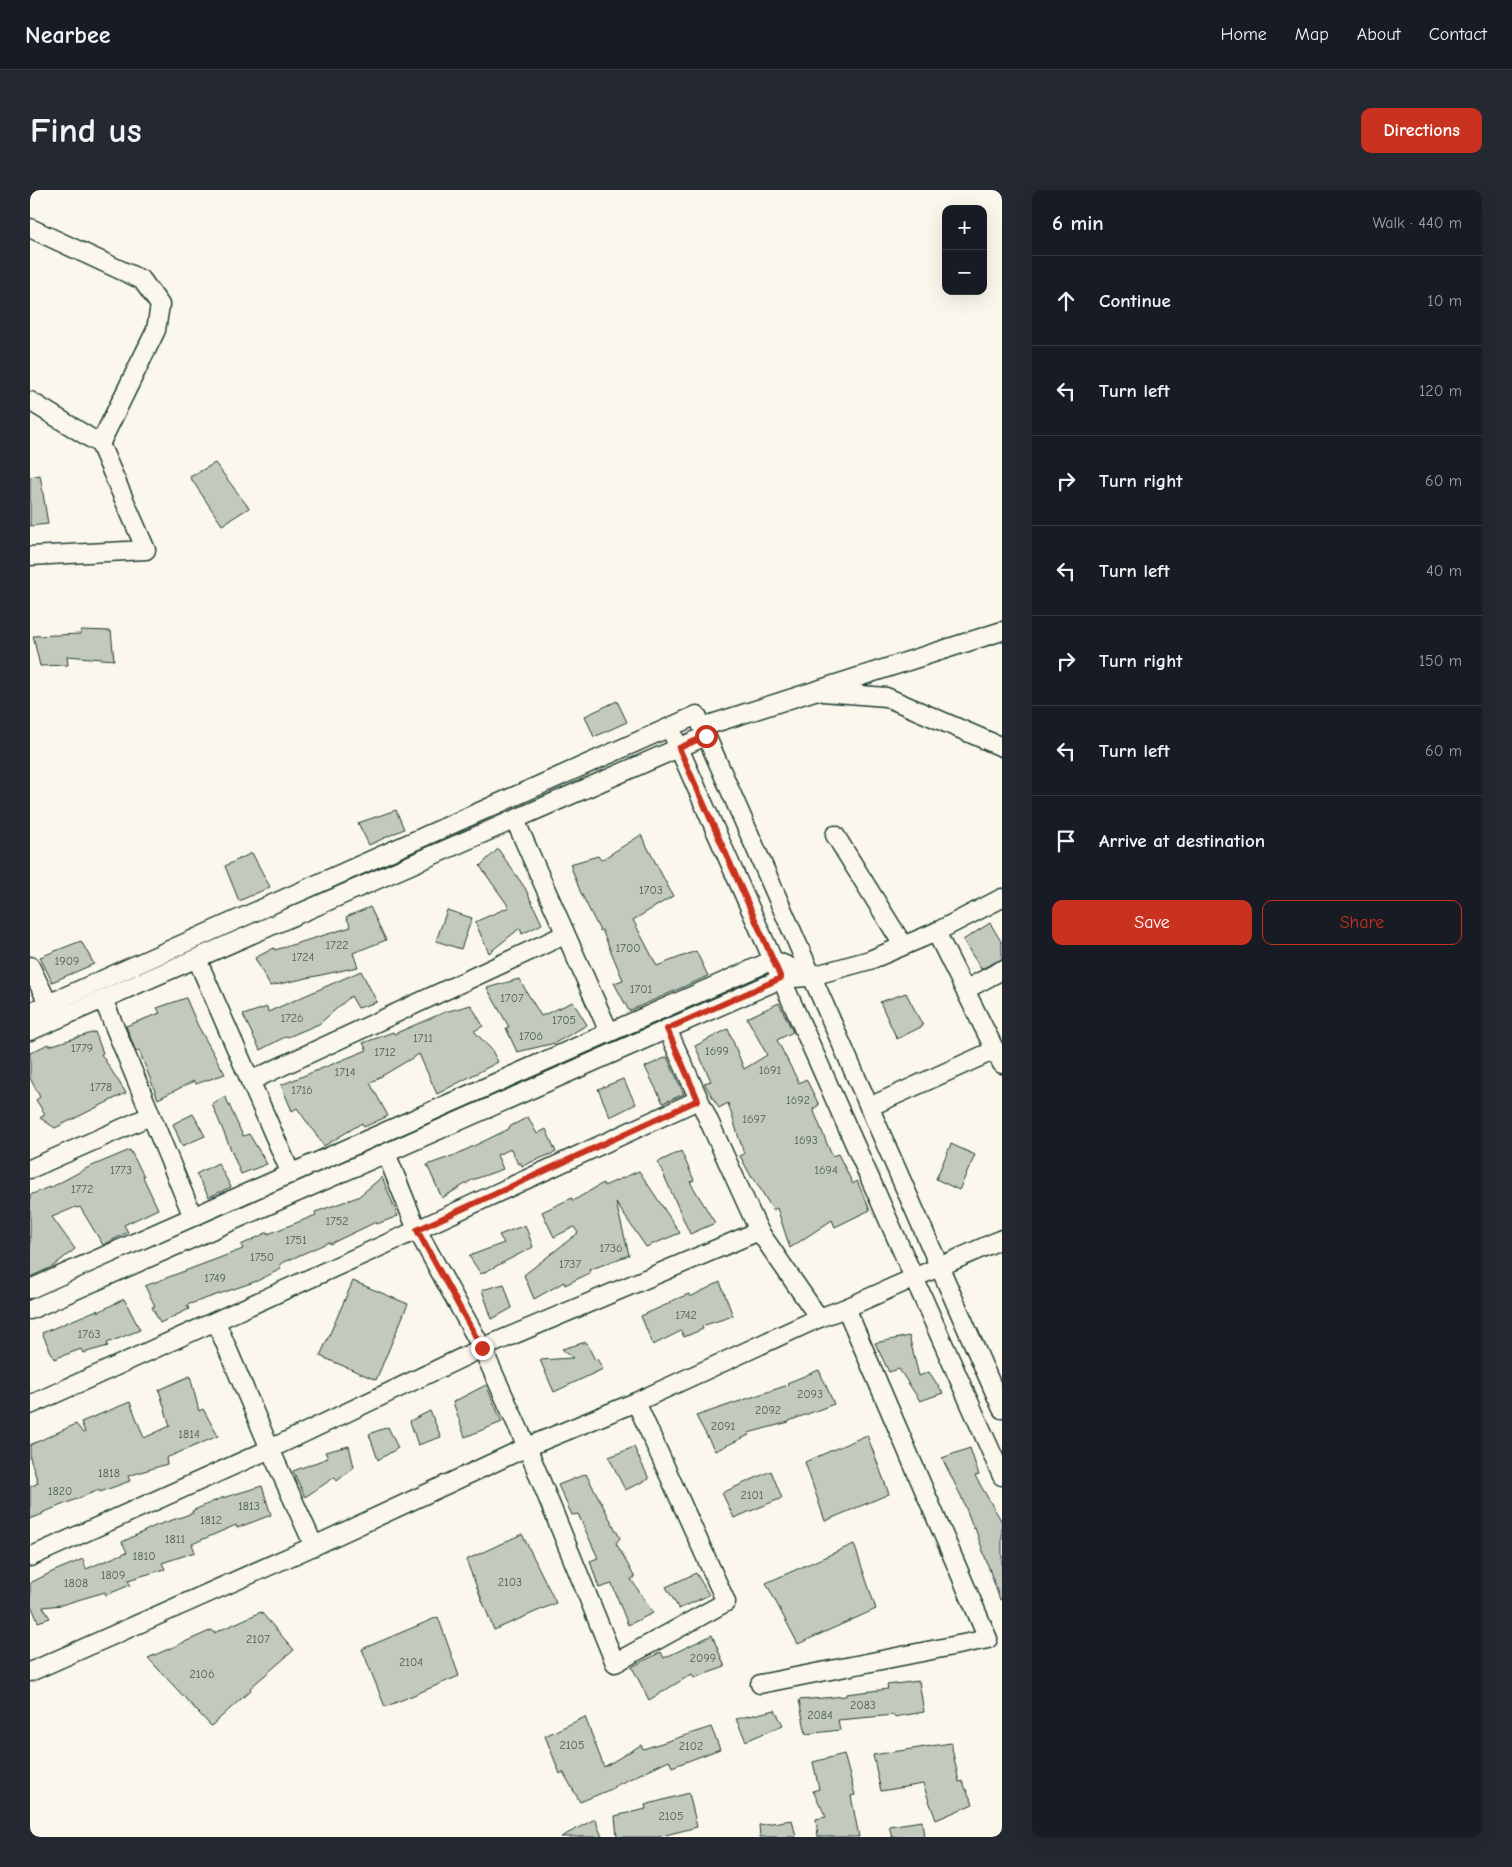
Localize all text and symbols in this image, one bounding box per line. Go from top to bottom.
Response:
text: Nearbee [25,21,110,49]
text: Home [1220,24,1267,45]
text: Map [1295,24,1329,45]
text: About [1357,24,1401,45]
text: Contact [1429,24,1487,45]
button: Directions [1361,108,1482,153]
text: Find us [30,110,142,151]
map controls [942,205,987,295]
button: + [942,205,987,250]
text: 6 min [1052,211,1104,235]
text: Walk · 440 m [1372,214,1462,232]
button: − [942,250,987,295]
icon: ahead [1052,287,1080,315]
text: Continue [1099,290,1171,312]
text: 10 m [1427,292,1462,310]
icon: left [1052,377,1080,405]
text: Turn left [1099,380,1170,402]
text: 120 m [1419,382,1462,400]
icon: right [1052,467,1080,495]
text: Turn right [1099,470,1183,492]
text: 60 m [1425,472,1462,490]
icon: left [1052,557,1080,585]
text: Turn left [1099,560,1170,582]
text: 40 m [1426,562,1462,580]
icon: right [1052,647,1080,675]
text: Turn right [1099,650,1183,672]
text: 150 m [1419,652,1462,670]
route start [695,725,718,748]
icon: left [1052,737,1080,765]
text: Turn left [1099,740,1170,762]
text: 60 m [1425,742,1462,760]
icon: arrive [1052,827,1080,855]
text: Arrive at destination [1099,830,1265,852]
house number: 1703 [639,883,663,897]
button: Save [1052,900,1252,945]
button: Share [1262,900,1462,945]
house number: 1722 [326,938,348,952]
house number: 1700 [615,941,641,955]
house number: 1724 [292,950,314,964]
house number: 1909 [55,954,79,968]
house number: 1701 [630,982,652,996]
house number: 1707 [500,991,524,1005]
house number: 1726 [280,1011,304,1025]
house number: 1705 [552,1013,576,1027]
house number: 1706 [519,1029,543,1043]
house number: 1711 [413,1031,433,1045]
house number: 1779 [71,1041,93,1055]
house number: 1699 [705,1044,729,1058]
house number: 1712 [374,1045,396,1059]
house number: 1691 [759,1063,781,1077]
house number: 1714 [335,1065,356,1079]
house number: 1778 [90,1080,112,1094]
house number: 1716 [291,1083,313,1097]
house number: 1692 [786,1093,810,1107]
house number: 1697 [742,1112,766,1126]
house number: 1693 [794,1133,818,1147]
house number: 1773 [110,1163,132,1177]
house number: 1694 [814,1163,838,1177]
house number: 1772 [71,1182,93,1196]
house number: 1752 [325,1214,349,1228]
house number: 1751 [285,1233,307,1247]
house number: 1736 [599,1241,623,1255]
house number: 1750 [250,1250,274,1264]
house number: 1737 [559,1257,581,1271]
house number: 1749 [204,1271,226,1285]
house number: 1742 [675,1308,697,1322]
house number: 1763 [78,1327,100,1341]
route end [471,1337,494,1360]
house number: 2093 [797,1387,823,1401]
house number: 2092 [755,1403,781,1417]
house number: 2091 [711,1419,736,1433]
house number: 1814 [178,1427,200,1441]
house number: 1818 [98,1466,120,1480]
house number: 1820 [48,1484,72,1498]
house number: 2101 [740,1488,764,1502]
house number: 1813 [238,1499,260,1513]
house number: 1812 [200,1513,222,1527]
house number: 1811 [165,1532,185,1546]
house number: 1810 [133,1549,156,1563]
house number: 1809 [101,1568,125,1582]
house number: 2103 [498,1575,522,1589]
house number: 1808 [64,1576,88,1590]
house number: 2107 [246,1632,270,1646]
house number: 2099 [690,1651,716,1665]
house number: 2104 [399,1655,423,1669]
house number: 2106 [190,1667,214,1681]
house number: 2083 [850,1698,876,1712]
house number: 2084 [807,1708,833,1722]
house number: 2105 [560,1738,584,1752]
house number: 2102 [679,1739,703,1753]
house number: 2105 [659,1809,683,1823]

